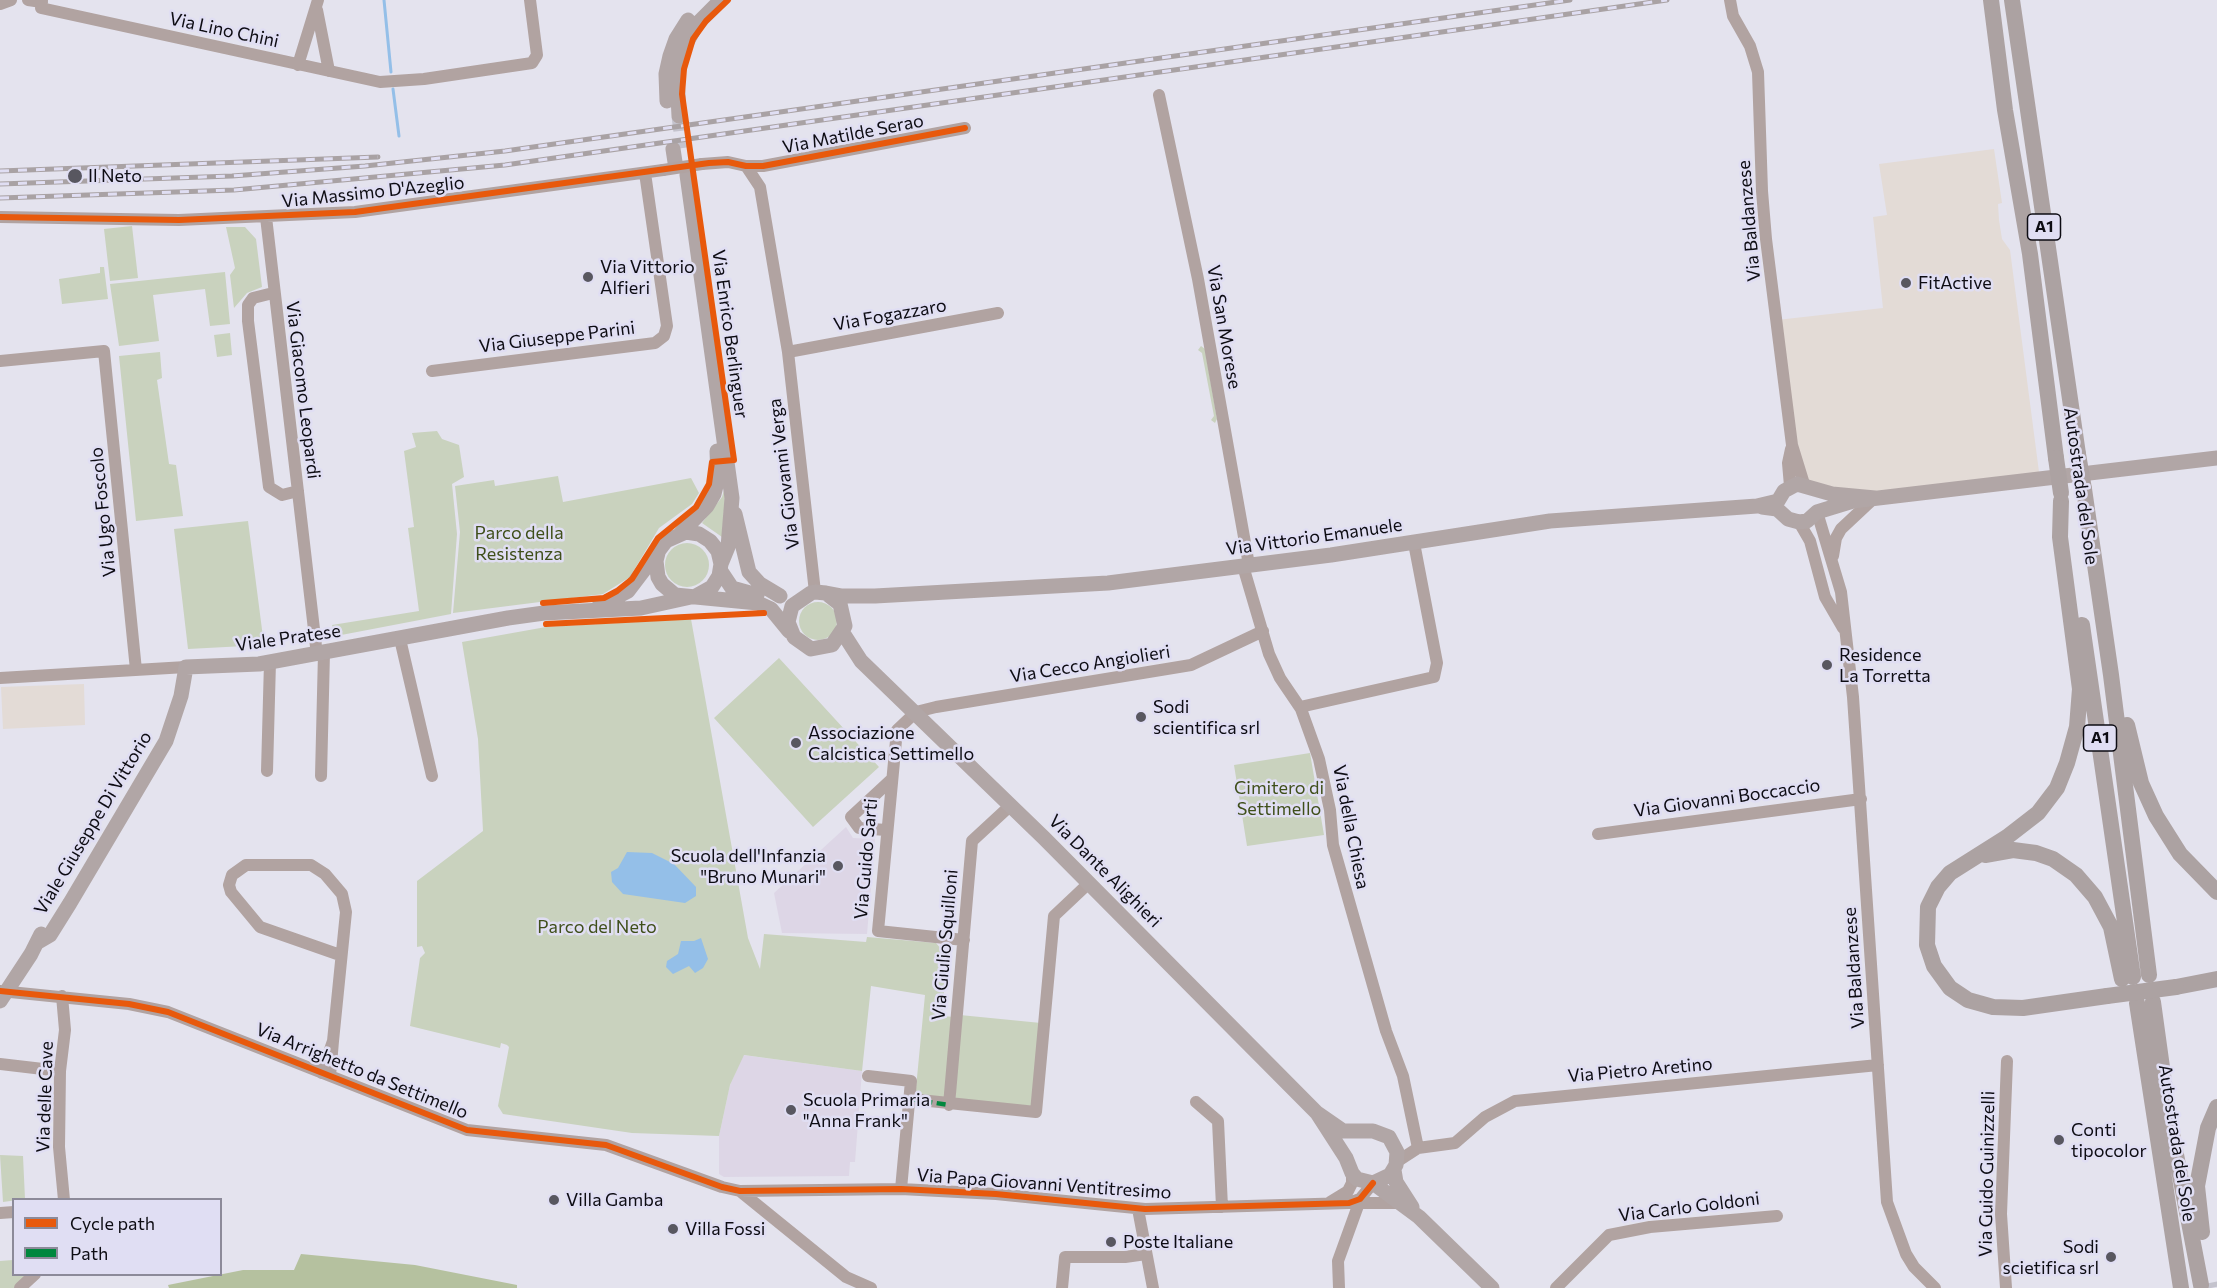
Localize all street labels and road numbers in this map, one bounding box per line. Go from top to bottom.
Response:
street label: Via Lino Chini [167,8,281,52]
street label: Via Matilde Serao [781,110,925,158]
street label: Via Baldanzese [1733,159,1765,283]
street label: Via Massimo D'Azeglio [281,172,465,212]
road number: A1 [2028,214,2060,240]
street label: Via Enrico Berlinguer [707,248,753,420]
street label: Via San Morese [1202,263,1246,391]
street label: Via Fogazzaro [832,294,948,336]
street label: Via Giacomo Leopardi [281,300,325,480]
street label: Via Giuseppe Parini [478,317,636,357]
street label: Via Giovanni Verga [764,397,804,551]
street label: Autostrada del Sole [2059,406,2103,566]
street label: Via Ugo Foscolo [85,446,121,578]
street label: Via Vittorio Emanuele [1224,514,1404,560]
street label: Viale Pratese [234,620,342,656]
street label: Via Cecco Angiolieri [1008,641,1172,687]
road number: A1 [2084,725,2116,751]
street label: Viale Giuseppe Di Vittorio [30,727,156,919]
street label: Via della Chiesa [1328,763,1374,891]
street label: Via Giovanni Boccaccio [1632,774,1822,822]
street label: Via Guido Sarti [850,798,882,920]
street label: Via Dante Alighieri [1044,810,1166,932]
street label: Via Giulio Squilloni [928,868,962,1022]
street label: Via Baldanzese [1839,907,1869,1029]
street label: Via Arrighetto da Settimello [253,1018,471,1124]
street label: Via delle Cave [32,1041,58,1153]
street label: Via Pietro Aretino [1567,1053,1713,1087]
street label: Autostrada del Sole [2154,1063,2200,1223]
street label: Via Guido Guinizzelli [1975,1091,1999,1257]
street label: Via Papa Giovanni Ventitresimo [916,1164,1172,1204]
street label: Via Carlo Goldoni [1617,1188,1761,1226]

